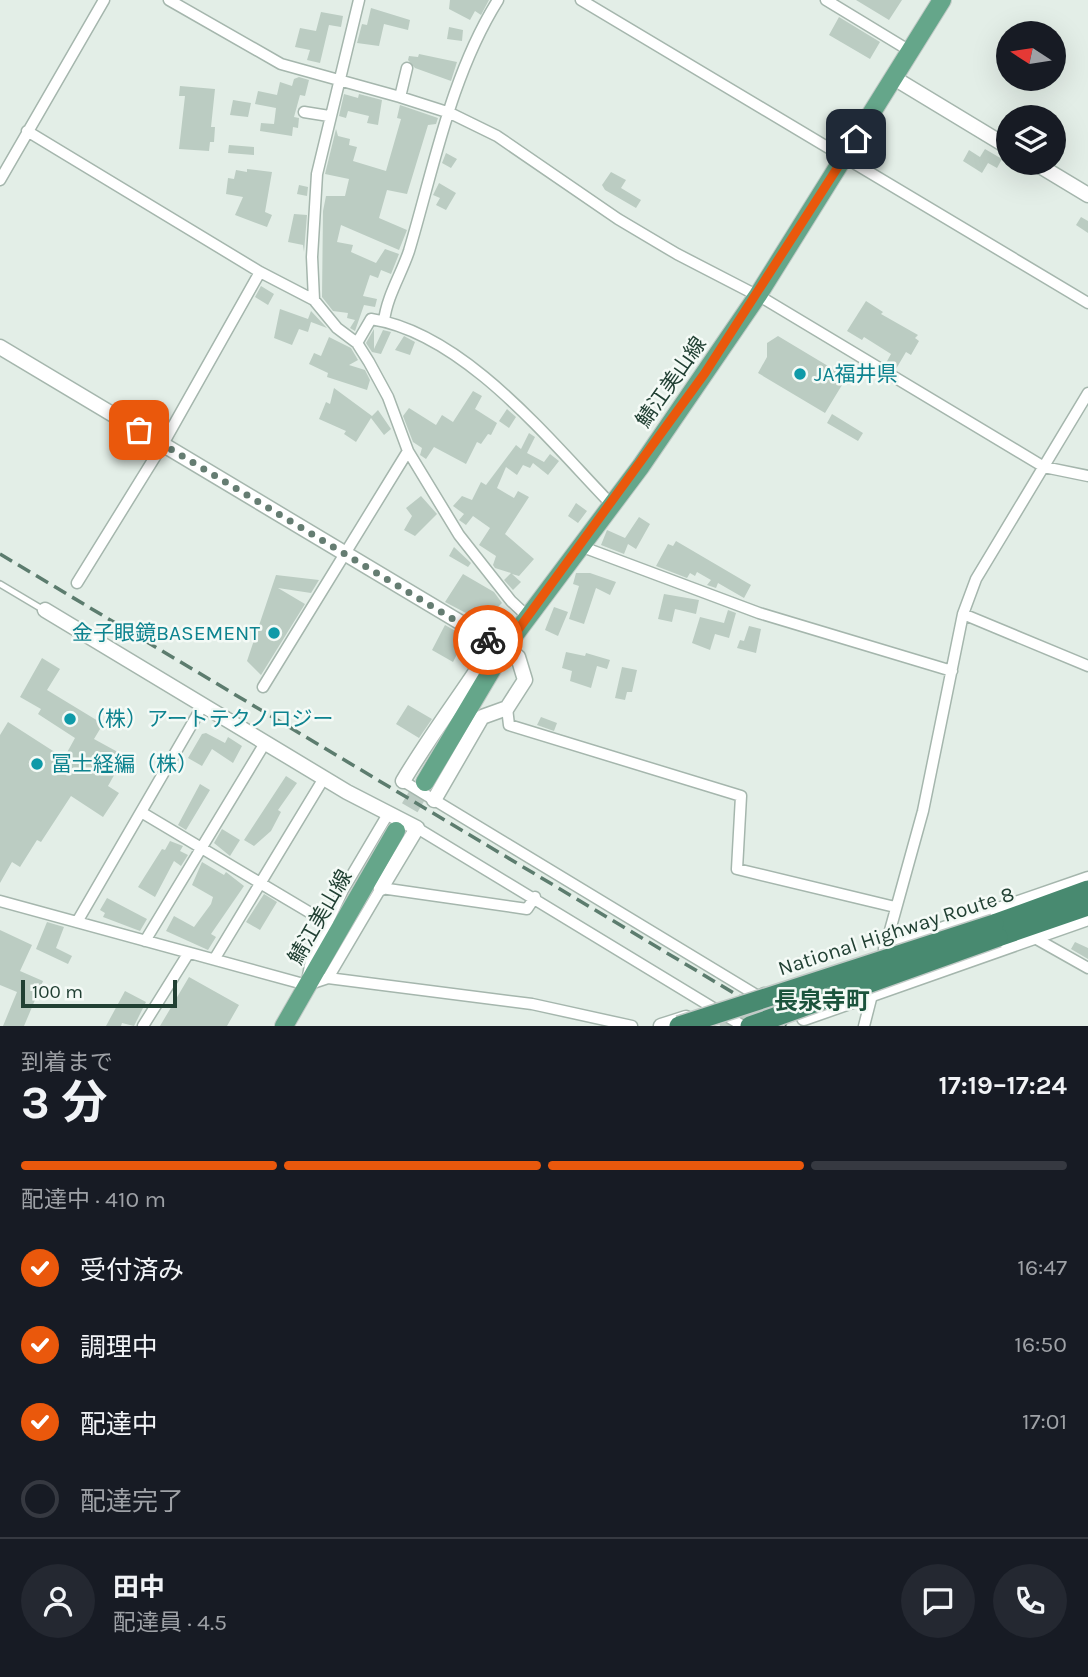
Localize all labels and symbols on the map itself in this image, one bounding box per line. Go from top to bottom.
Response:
north arrow [996,21,1066,91]
pin [826,109,886,169]
street label: 鯖江美山線 [631,332,711,432]
place label: JA福井県 [814,362,898,386]
marker: JA福井県 [792,366,808,382]
pin [109,400,169,460]
courier [453,605,523,675]
place label: 金子眼鏡BASEMENT [72,621,260,645]
marker: 金子眼鏡BASEMENT [266,625,282,641]
place label: （株）アートテクノロジー [84,707,333,731]
marker: （株）アートテクノロジー [62,711,78,727]
place label: 冨士経編（株） [51,752,198,776]
marker: 冨士経編（株） [29,756,45,772]
street label: 鯖江美山線 [283,866,357,968]
street label: National Highway Route 8 [775,881,1017,981]
scale bar [21,977,177,1009]
district label: 長泉寺町 [774,987,870,1015]

